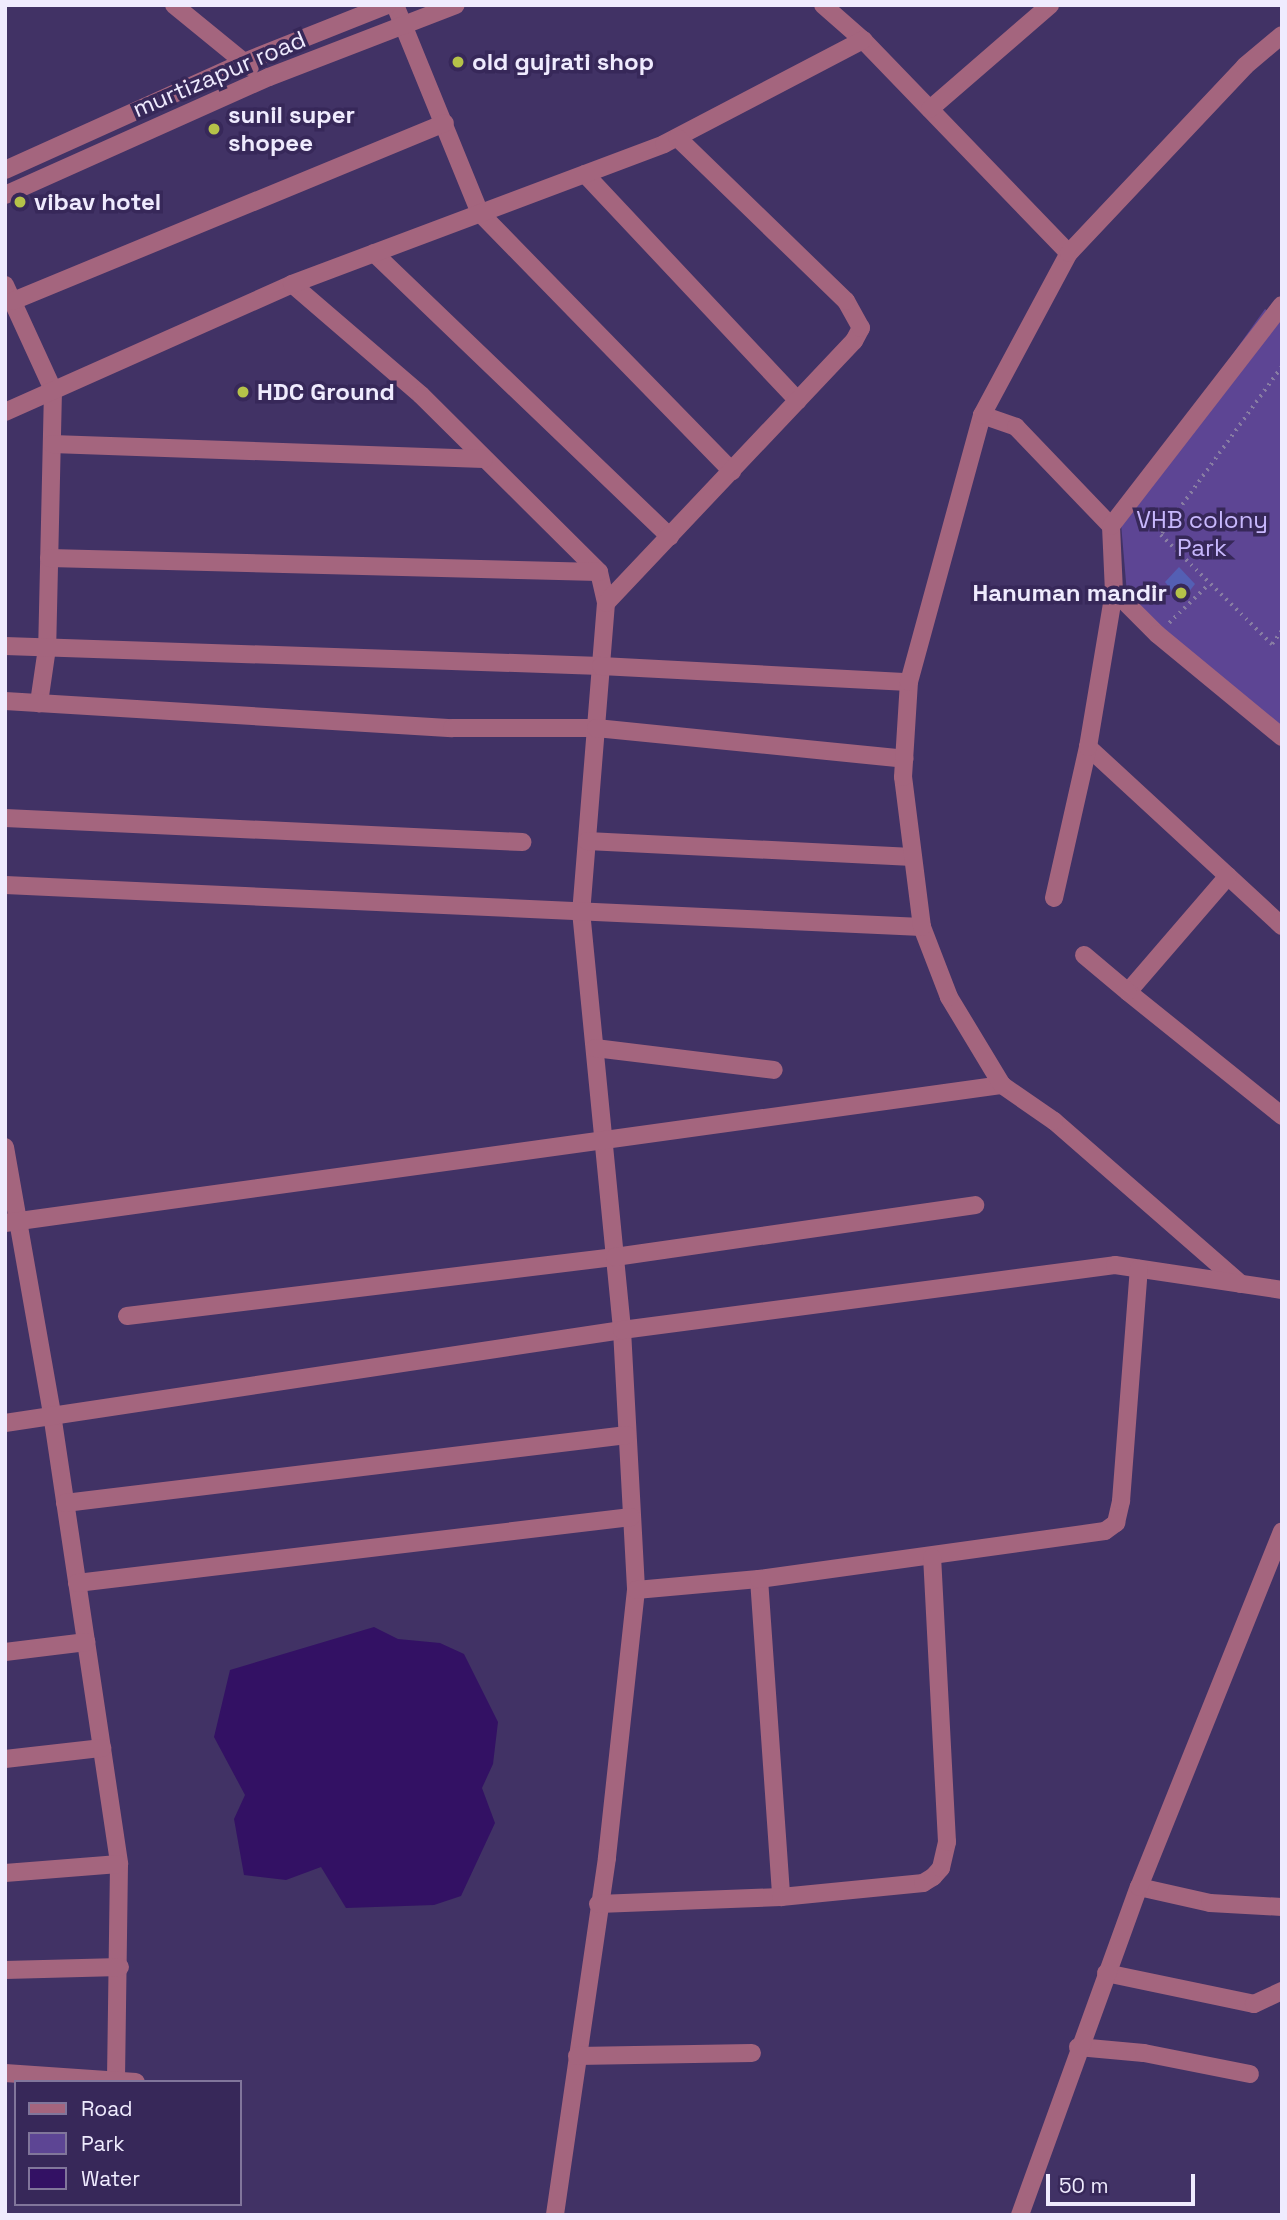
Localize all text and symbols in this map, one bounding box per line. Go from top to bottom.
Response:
street label: murtizapur road [128,25,310,123]
place label: old gujrati shop [472,48,654,76]
marker: old gujrati shop [450,54,466,70]
place label: sunil super shopee [228,101,355,157]
marker: sunil super shopee [206,121,222,137]
place label: vibav hotel [34,188,161,216]
marker: vibav hotel [12,194,28,210]
place label: HDC Ground [257,378,395,406]
marker: HDC Ground [235,384,251,400]
park label: VHB colony Park [1136,506,1268,562]
place label: Hanuman mandir [972,579,1167,607]
marker: Hanuman mandir [1173,585,1189,601]
legend [14,2080,242,2206]
text: Road [81,2095,133,2122]
text: Park [81,2130,125,2157]
scale bar [1049,2160,1198,2204]
text: Water [81,2165,140,2192]
text: 50 m [1059,2172,1109,2199]

